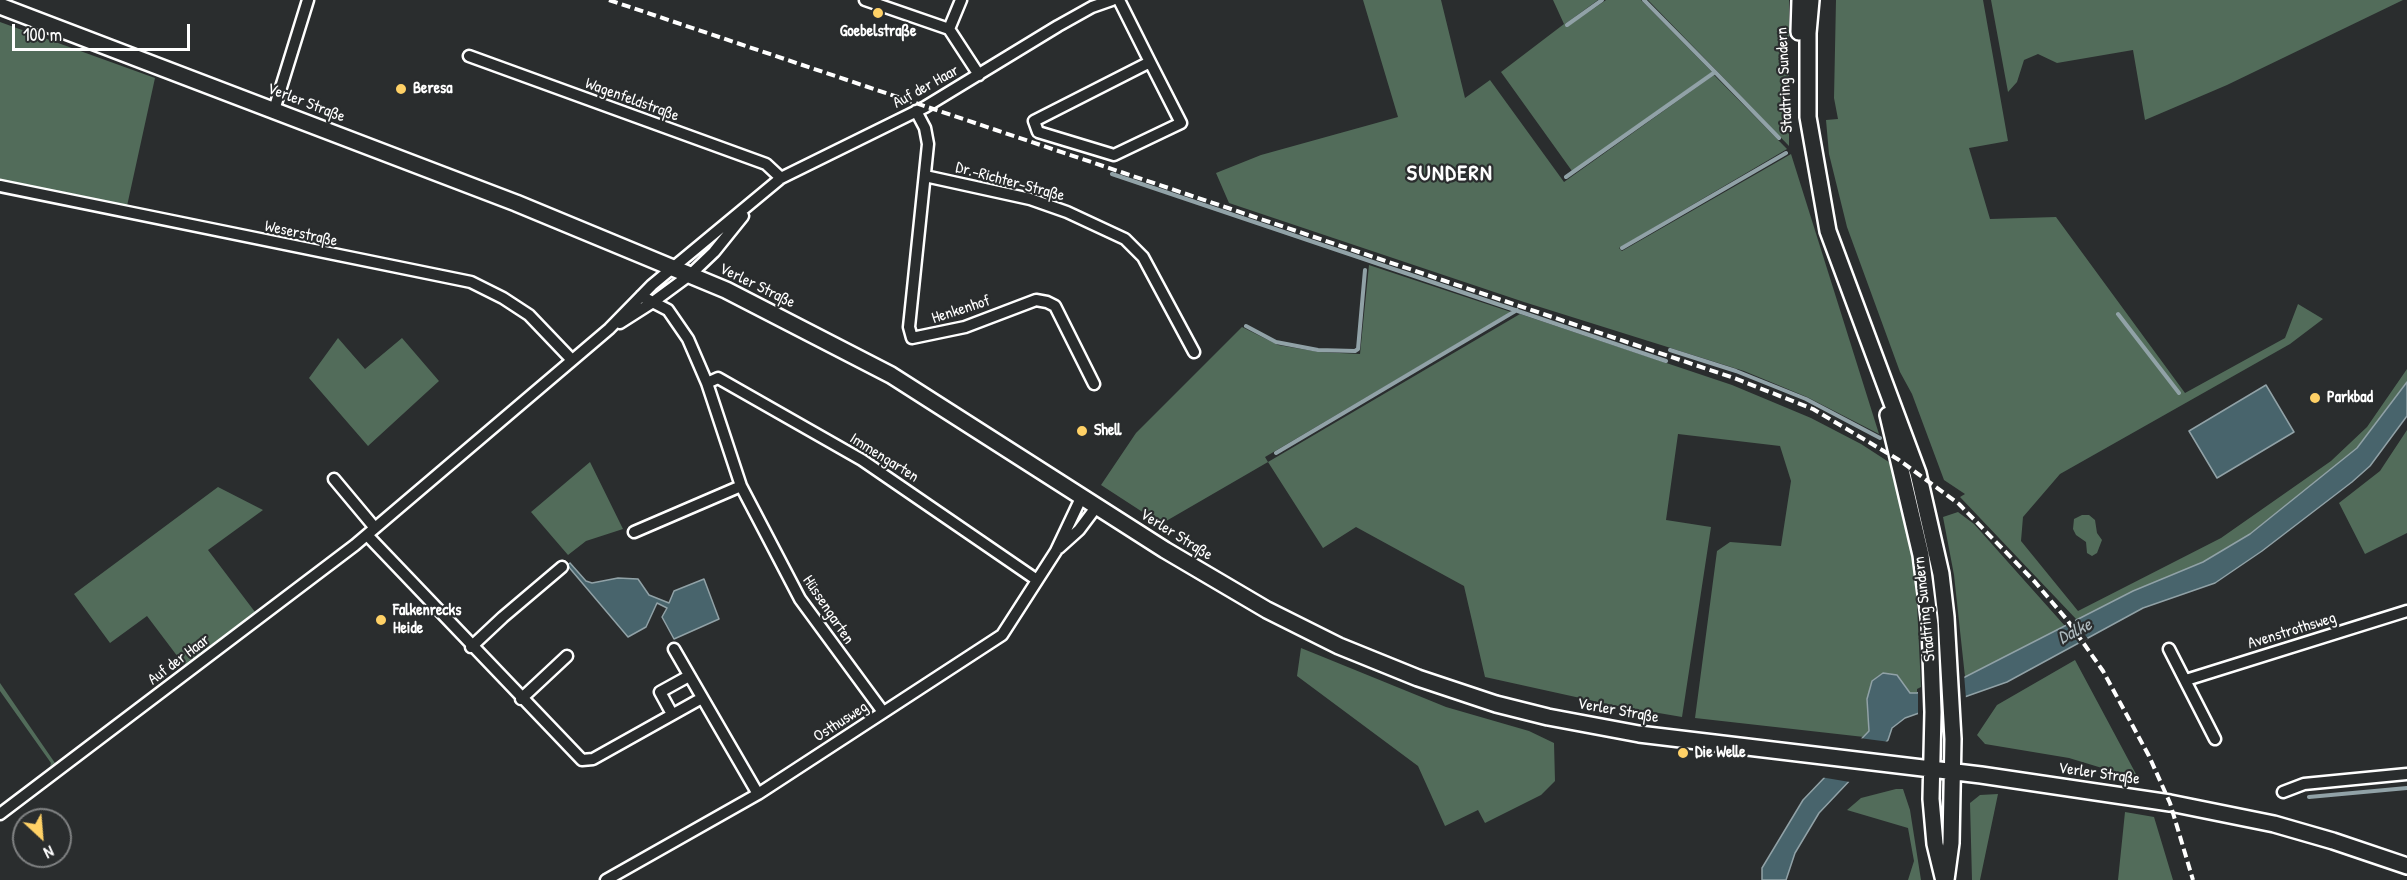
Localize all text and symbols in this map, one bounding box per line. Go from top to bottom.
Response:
marker: Goebelstraße [871,6,885,20]
scale bar [15,12,194,50]
text: 100 m [23,22,62,47]
place label: Goebelstraße [840,22,916,42]
street label: Stadtring Sundern [1773,27,1797,133]
street label: Auf der Haar [890,61,962,113]
street label: Wagenfeldstraße [582,74,682,126]
street label: Verler Straße [264,79,348,127]
place label: Beresa [413,79,452,99]
marker: Beresa [394,82,408,96]
street label: Dr.-Richter-Straße [953,158,1067,206]
district label: SUNDERN [1407,161,1493,187]
street label: Weserstraße [263,217,339,251]
street label: Verler Straße [716,259,798,313]
street label: Henkenhof [929,292,993,328]
place label: Parkbad [2327,388,2373,408]
marker: Parkbad [2308,391,2322,405]
place label: Shell [1094,421,1121,441]
marker: Shell [1075,424,1089,438]
street label: Immengarten [846,429,922,487]
street label: Verler Straße [1136,505,1216,565]
street label: Stadtring Sundern [1910,555,1940,663]
street label: Hüssengarten [798,572,858,648]
place label: Falkenrecks Heide [393,601,461,639]
street label: Avenstrothsweg [2246,608,2338,654]
marker: Falkenrecks Heide [374,613,388,627]
water label: Dalke [2054,614,2096,650]
street label: Auf der Haar [144,631,214,689]
street label: Verler Straße [1576,694,1660,728]
street label: Osthusweg [810,697,872,747]
place label: Die Welle [1695,743,1746,763]
marker: Die Welle [1676,746,1690,760]
street label: Verler Straße [2057,759,2141,789]
north arrow [12,808,72,868]
text: N [40,841,58,864]

